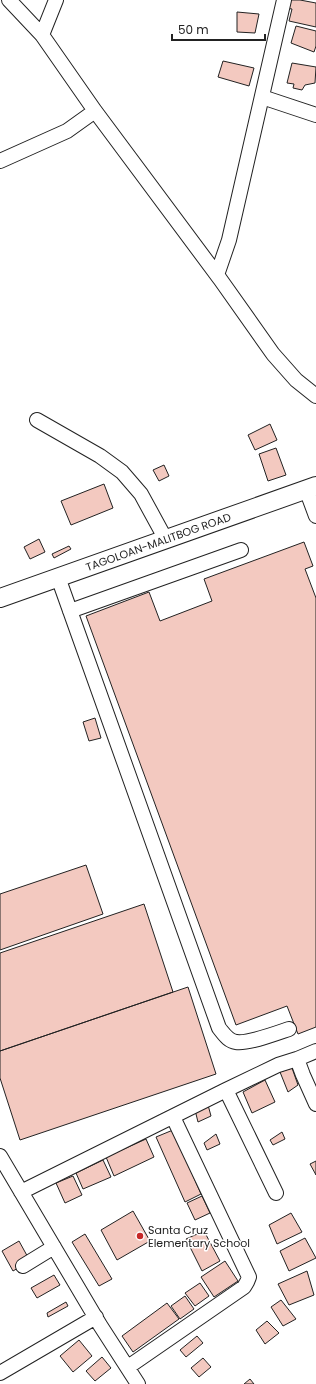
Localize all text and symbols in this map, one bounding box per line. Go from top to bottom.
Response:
scale bar [172,16,265,42]
text: 50 m [178,21,209,38]
street label: TAGOLOAN-MALITBOG ROAD [84,509,233,575]
place label: Santa Cruz Elementary School [148,1222,250,1251]
marker: Santa Cruz Elementary School [135,1231,145,1241]

